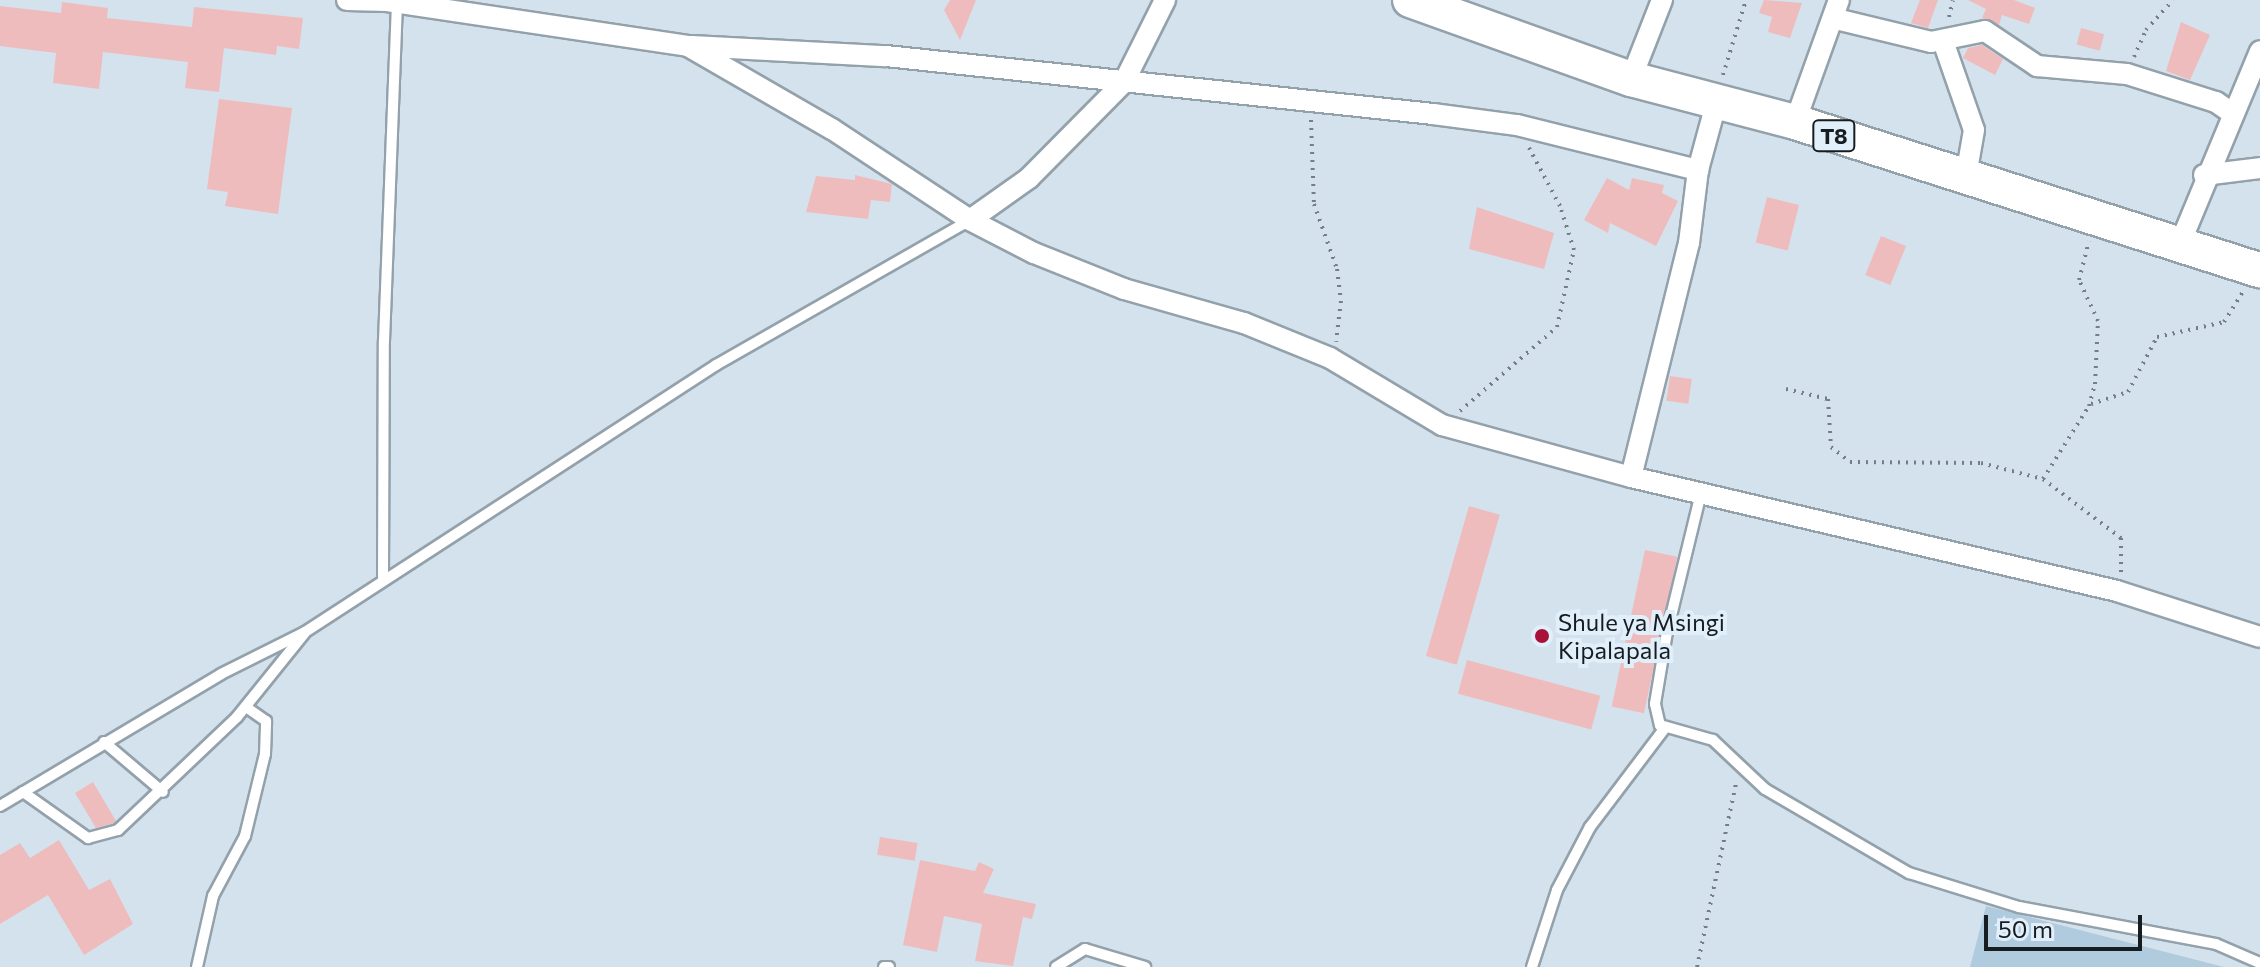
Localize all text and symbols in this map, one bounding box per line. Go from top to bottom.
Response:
road number: T8 [1812,118,1856,154]
place label: Shule ya Msingi Kipalapala [1558,608,1725,664]
marker: Shule ya Msingi Kipalapala [1533,627,1551,645]
scale bar [1988,899,2146,949]
text: 50 m [1998,914,2053,943]

